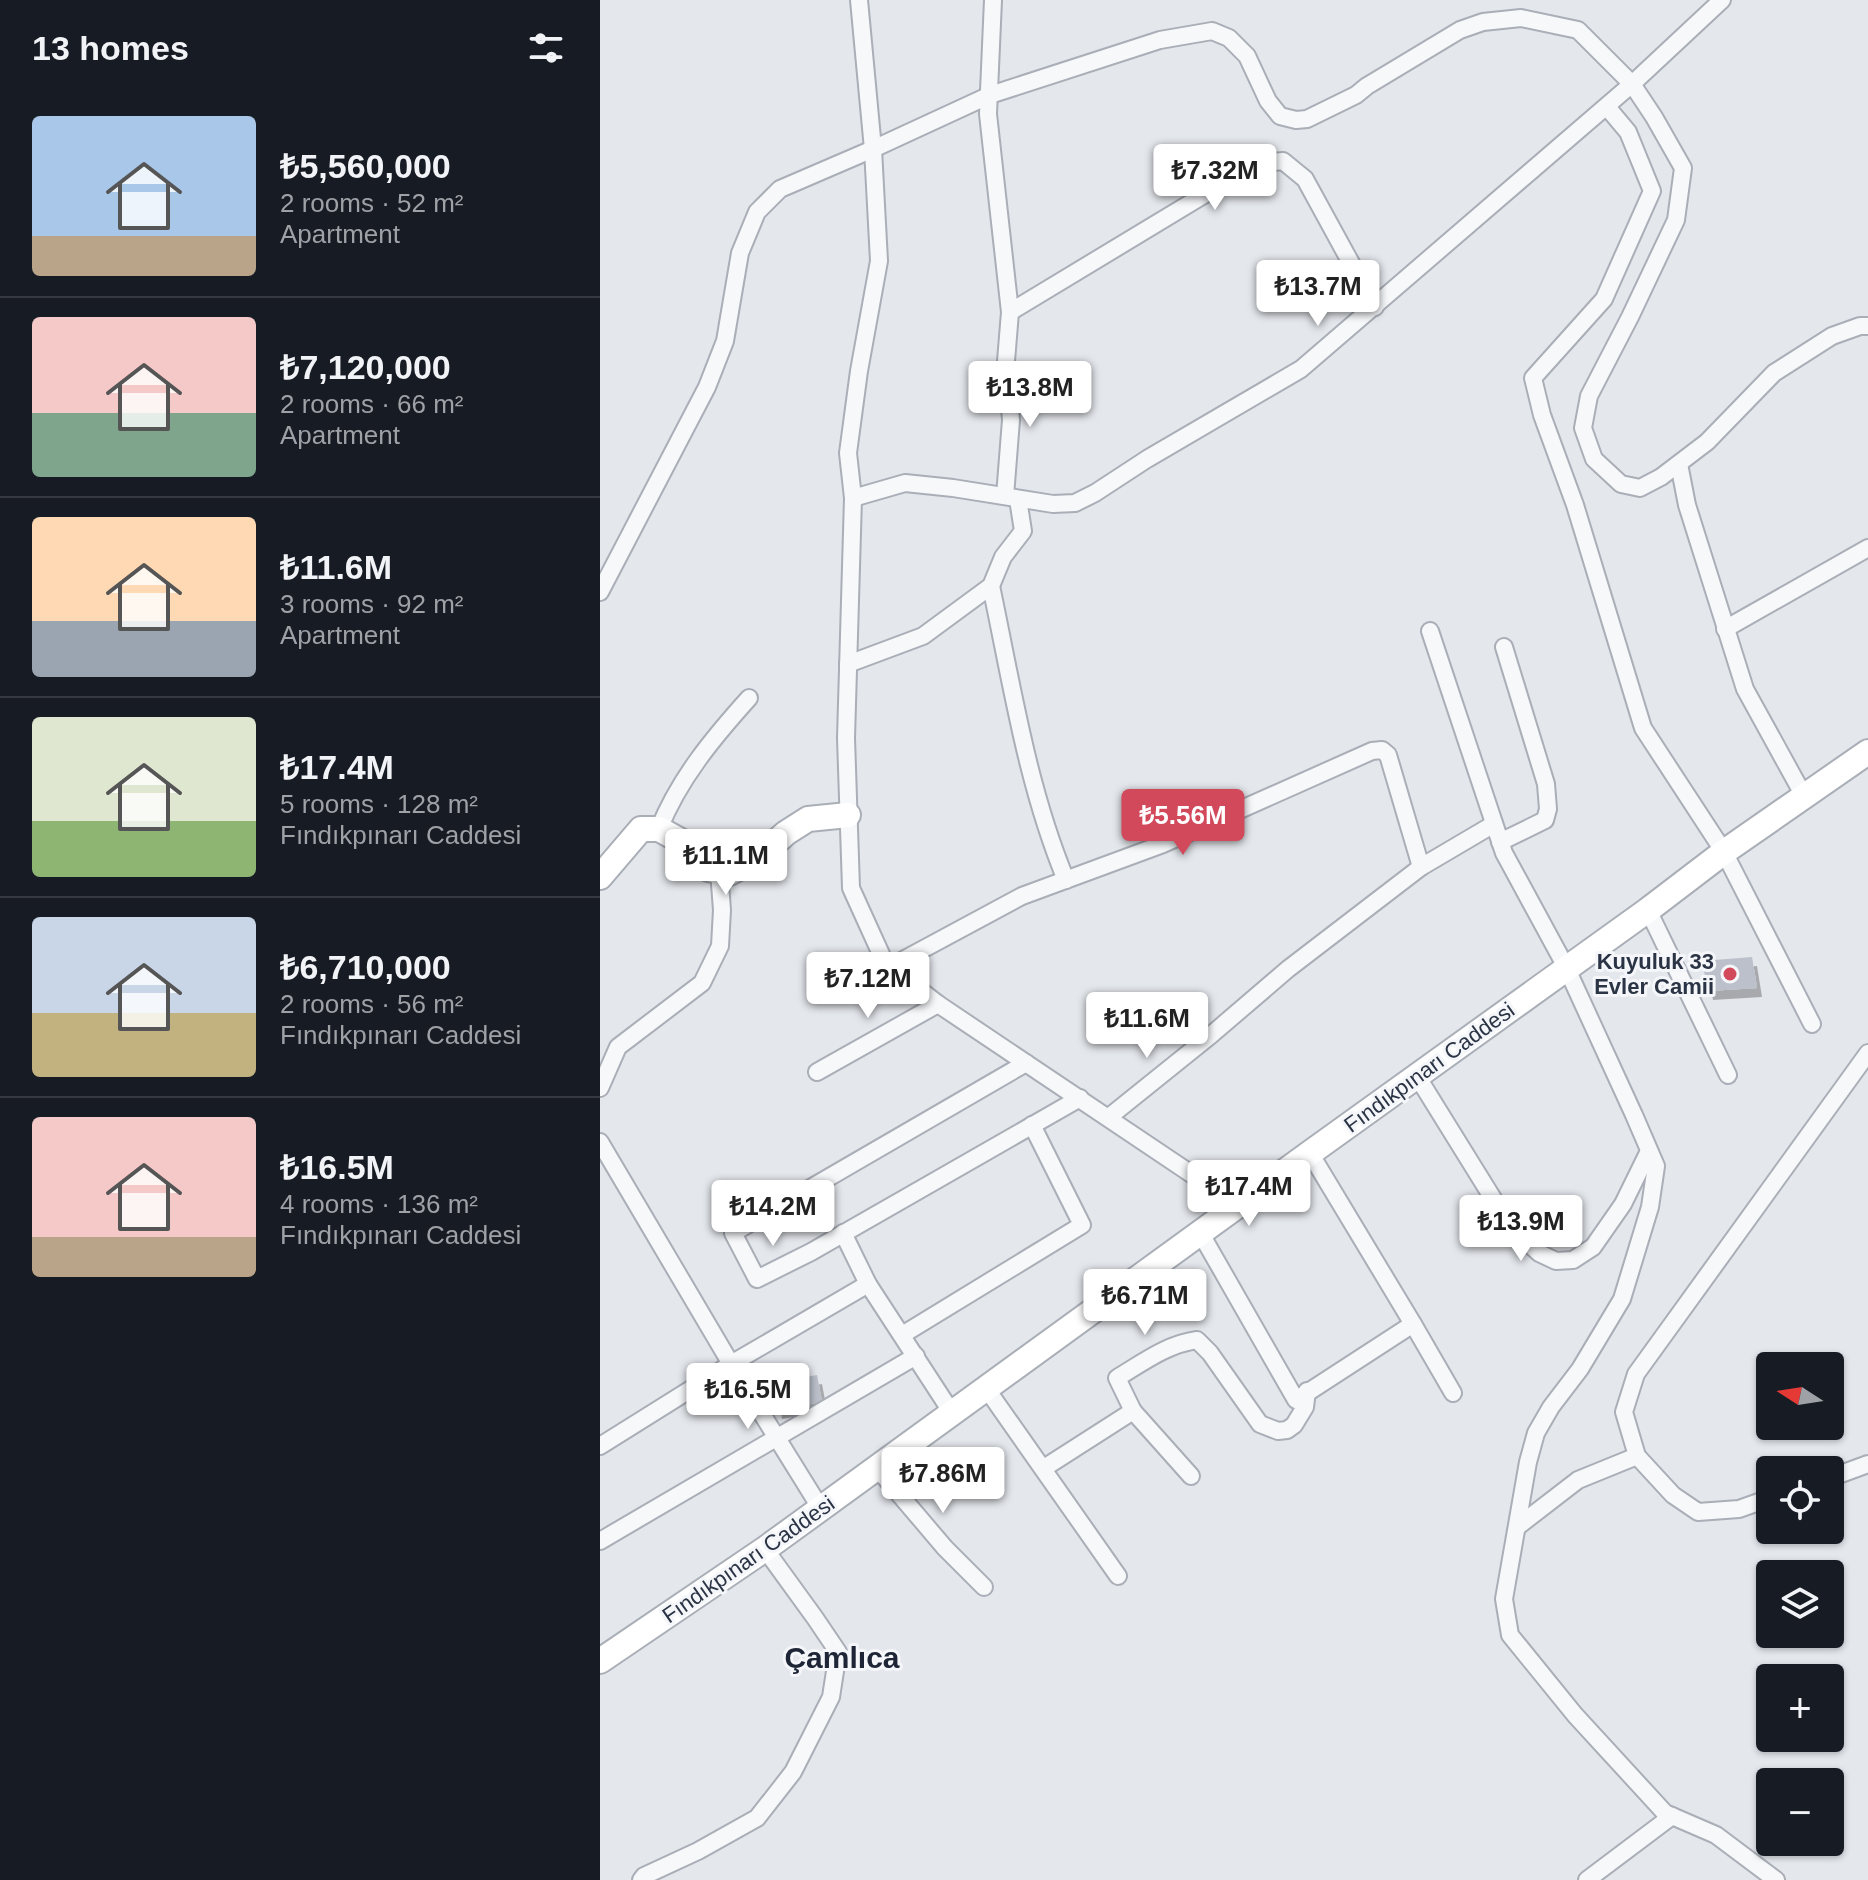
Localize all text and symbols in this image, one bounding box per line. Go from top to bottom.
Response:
icon: filters [524,26,568,70]
text: 13 homes [32,29,189,67]
pin: ₺7.32M [1150,144,1280,212]
text: ₺5,560,000 [280,147,451,185]
icon: home [96,148,192,244]
text: ₺7.32M [1171,155,1259,185]
text: 2 rooms · 52 m² [280,188,464,218]
text: Apartment [280,219,400,249]
pin: ₺13.7M [1253,260,1383,328]
text: ₺13.7M [1274,271,1362,301]
text: ₺7,120,000 [280,348,451,386]
icon: home [96,349,192,445]
pin: ₺13.8M [965,361,1095,429]
text: ₺13.8M [986,372,1074,402]
text: 2 rooms · 66 m² [280,389,464,419]
text: Apartment [280,420,400,450]
text: ₺11.6M [280,548,392,586]
icon: home [96,549,192,645]
text: 3 rooms · 92 m² [280,589,464,619]
text: Apartment [280,620,400,650]
text: ₺17.4M [280,748,394,786]
icon: home [96,749,192,845]
text: 5 rooms · 128 m² [280,789,478,819]
pin: ₺5.56M [1118,789,1248,857]
text: ₺5.56M [1139,800,1227,830]
text: Fındıkpınarı Caddesi [280,820,521,850]
pin: ₺11.1M [661,829,791,897]
text: ₺11.1M [683,840,769,870]
text: ₺6,710,000 [280,948,451,986]
icon: home [96,949,192,1045]
place label: Kuyuluk 33 Evler Camii [1594,949,1714,999]
pin: ₺7.12M [803,952,933,1020]
text: ₺7.12M [824,963,912,993]
marker: Kuyuluk 33 Evler Camii [1721,965,1739,983]
text: 2 rooms · 56 m² [280,989,464,1019]
pin: ₺11.6M [1082,992,1212,1060]
street label: Fındıkpınarı Caddesi [1339,997,1519,1138]
text: ₺11.6M [1104,1003,1190,1033]
text: Fındıkpınarı Caddesi [280,1020,521,1050]
text: ₺16.5M [280,1148,394,1186]
icon: home [96,1149,192,1245]
pin: ₺17.4M [1184,1160,1314,1228]
text: ₺17.4M [1205,1171,1293,1201]
pin: ₺14.2M [708,1180,838,1248]
text: 4 rooms · 136 m² [280,1189,478,1219]
text: ₺14.2M [729,1191,817,1221]
pin: ₺13.9M [1456,1195,1586,1263]
text: ₺13.9M [1477,1206,1565,1236]
text: Fındıkpınarı Caddesi [280,1220,521,1250]
pin: ₺6.71M [1080,1269,1210,1337]
text: ₺6.71M [1101,1280,1189,1310]
north arrow [1756,1352,1844,1440]
map controls [1756,1352,1844,1856]
pin: ₺16.5M [683,1363,813,1431]
text: ₺16.5M [704,1374,792,1404]
pin: ₺7.86M [878,1447,1008,1515]
button: locate [1756,1456,1844,1544]
text: ₺7.86M [899,1458,987,1488]
street label: Fındıkpınarı Caddesi [657,1491,839,1628]
button: layers [1756,1560,1844,1648]
district label: Çamlıca [784,1641,900,1674]
button: + [1756,1664,1844,1752]
button: − [1756,1768,1844,1856]

